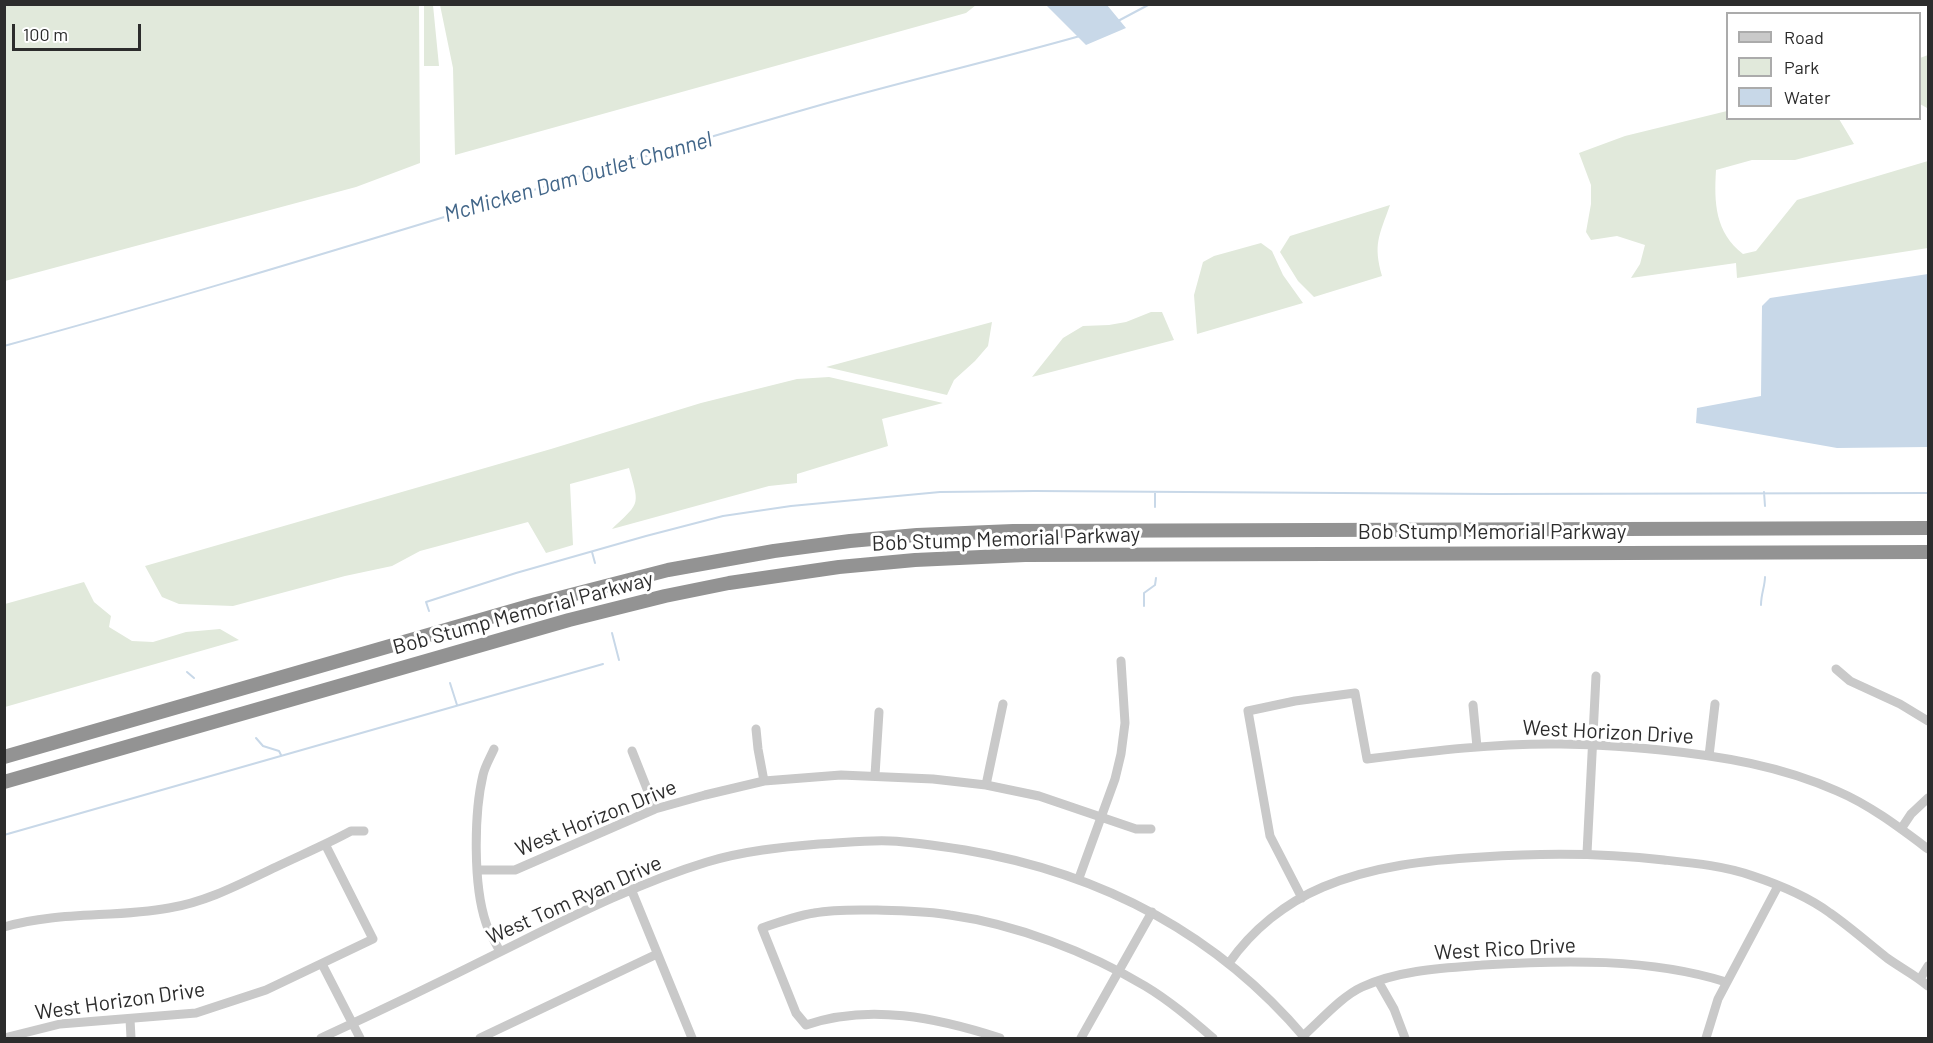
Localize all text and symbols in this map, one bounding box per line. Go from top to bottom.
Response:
scale bar [15,12,144,50]
legend [1726,12,1921,120]
text: 100 m [23,23,68,45]
text: Road [1784,26,1824,48]
text: Park [1784,56,1819,78]
text: Water [1784,86,1831,108]
water label: McMicken Dam Outlet Channel [441,126,715,228]
street label: Bob Stump Memorial Parkway [1358,519,1626,545]
street label: Bob Stump Memorial Parkway [871,522,1141,556]
street label: Bob Stump Memorial Parkway [390,566,656,660]
street label: West Horizon Drive [1522,715,1694,749]
street label: West Horizon Drive [512,774,680,862]
street label: West Tom Ryan Drive [482,850,666,950]
street label: West Rico Drive [1434,933,1576,965]
street label: West Horizon Drive [33,977,207,1025]

